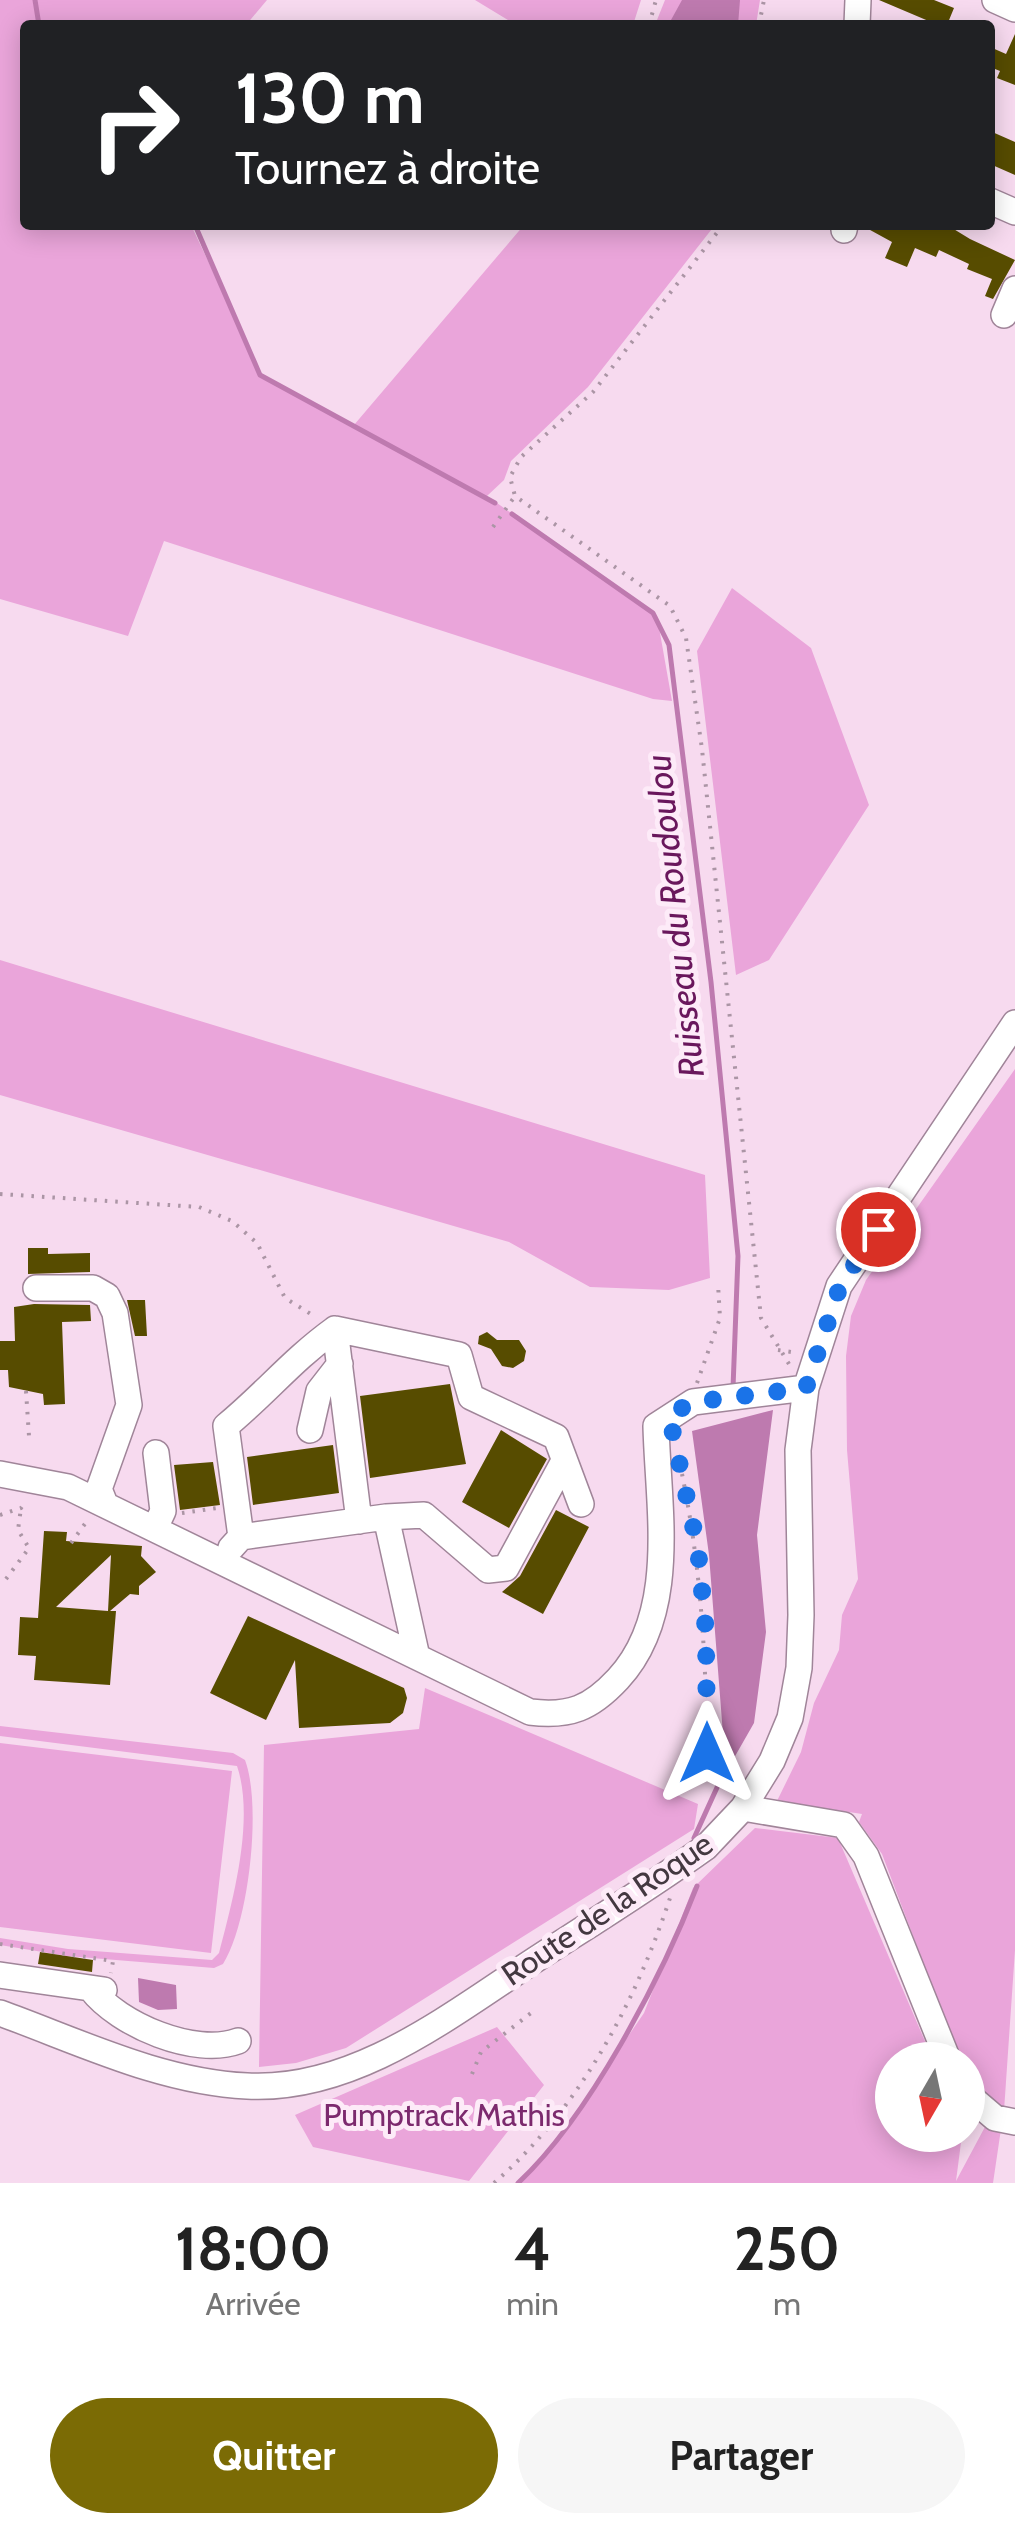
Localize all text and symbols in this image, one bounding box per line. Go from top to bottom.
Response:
text: 130 m [235,55,425,141]
icon: right [70,60,200,190]
text: Tournez à droite [235,141,540,195]
water label: Ruisseau du Roudoulou [636,753,713,1080]
pin [836,1187,921,1272]
icon: arrive [851,1202,906,1257]
position arrow [655,1701,759,1805]
street label: Route de la Roque [494,1824,720,1994]
north arrow [875,2042,985,2152]
map controls [875,2042,985,2152]
park label: Pumptrack Mathis [323,2095,565,2134]
text: 18:00 [175,2212,331,2285]
text: 4 [514,2212,551,2285]
text: 250 [734,2212,840,2285]
text: Arrivée [206,2284,301,2323]
text: min [506,2284,559,2323]
text: m [773,2284,801,2323]
button: Quitter [50,2398,498,2513]
button: Partager [518,2398,965,2513]

